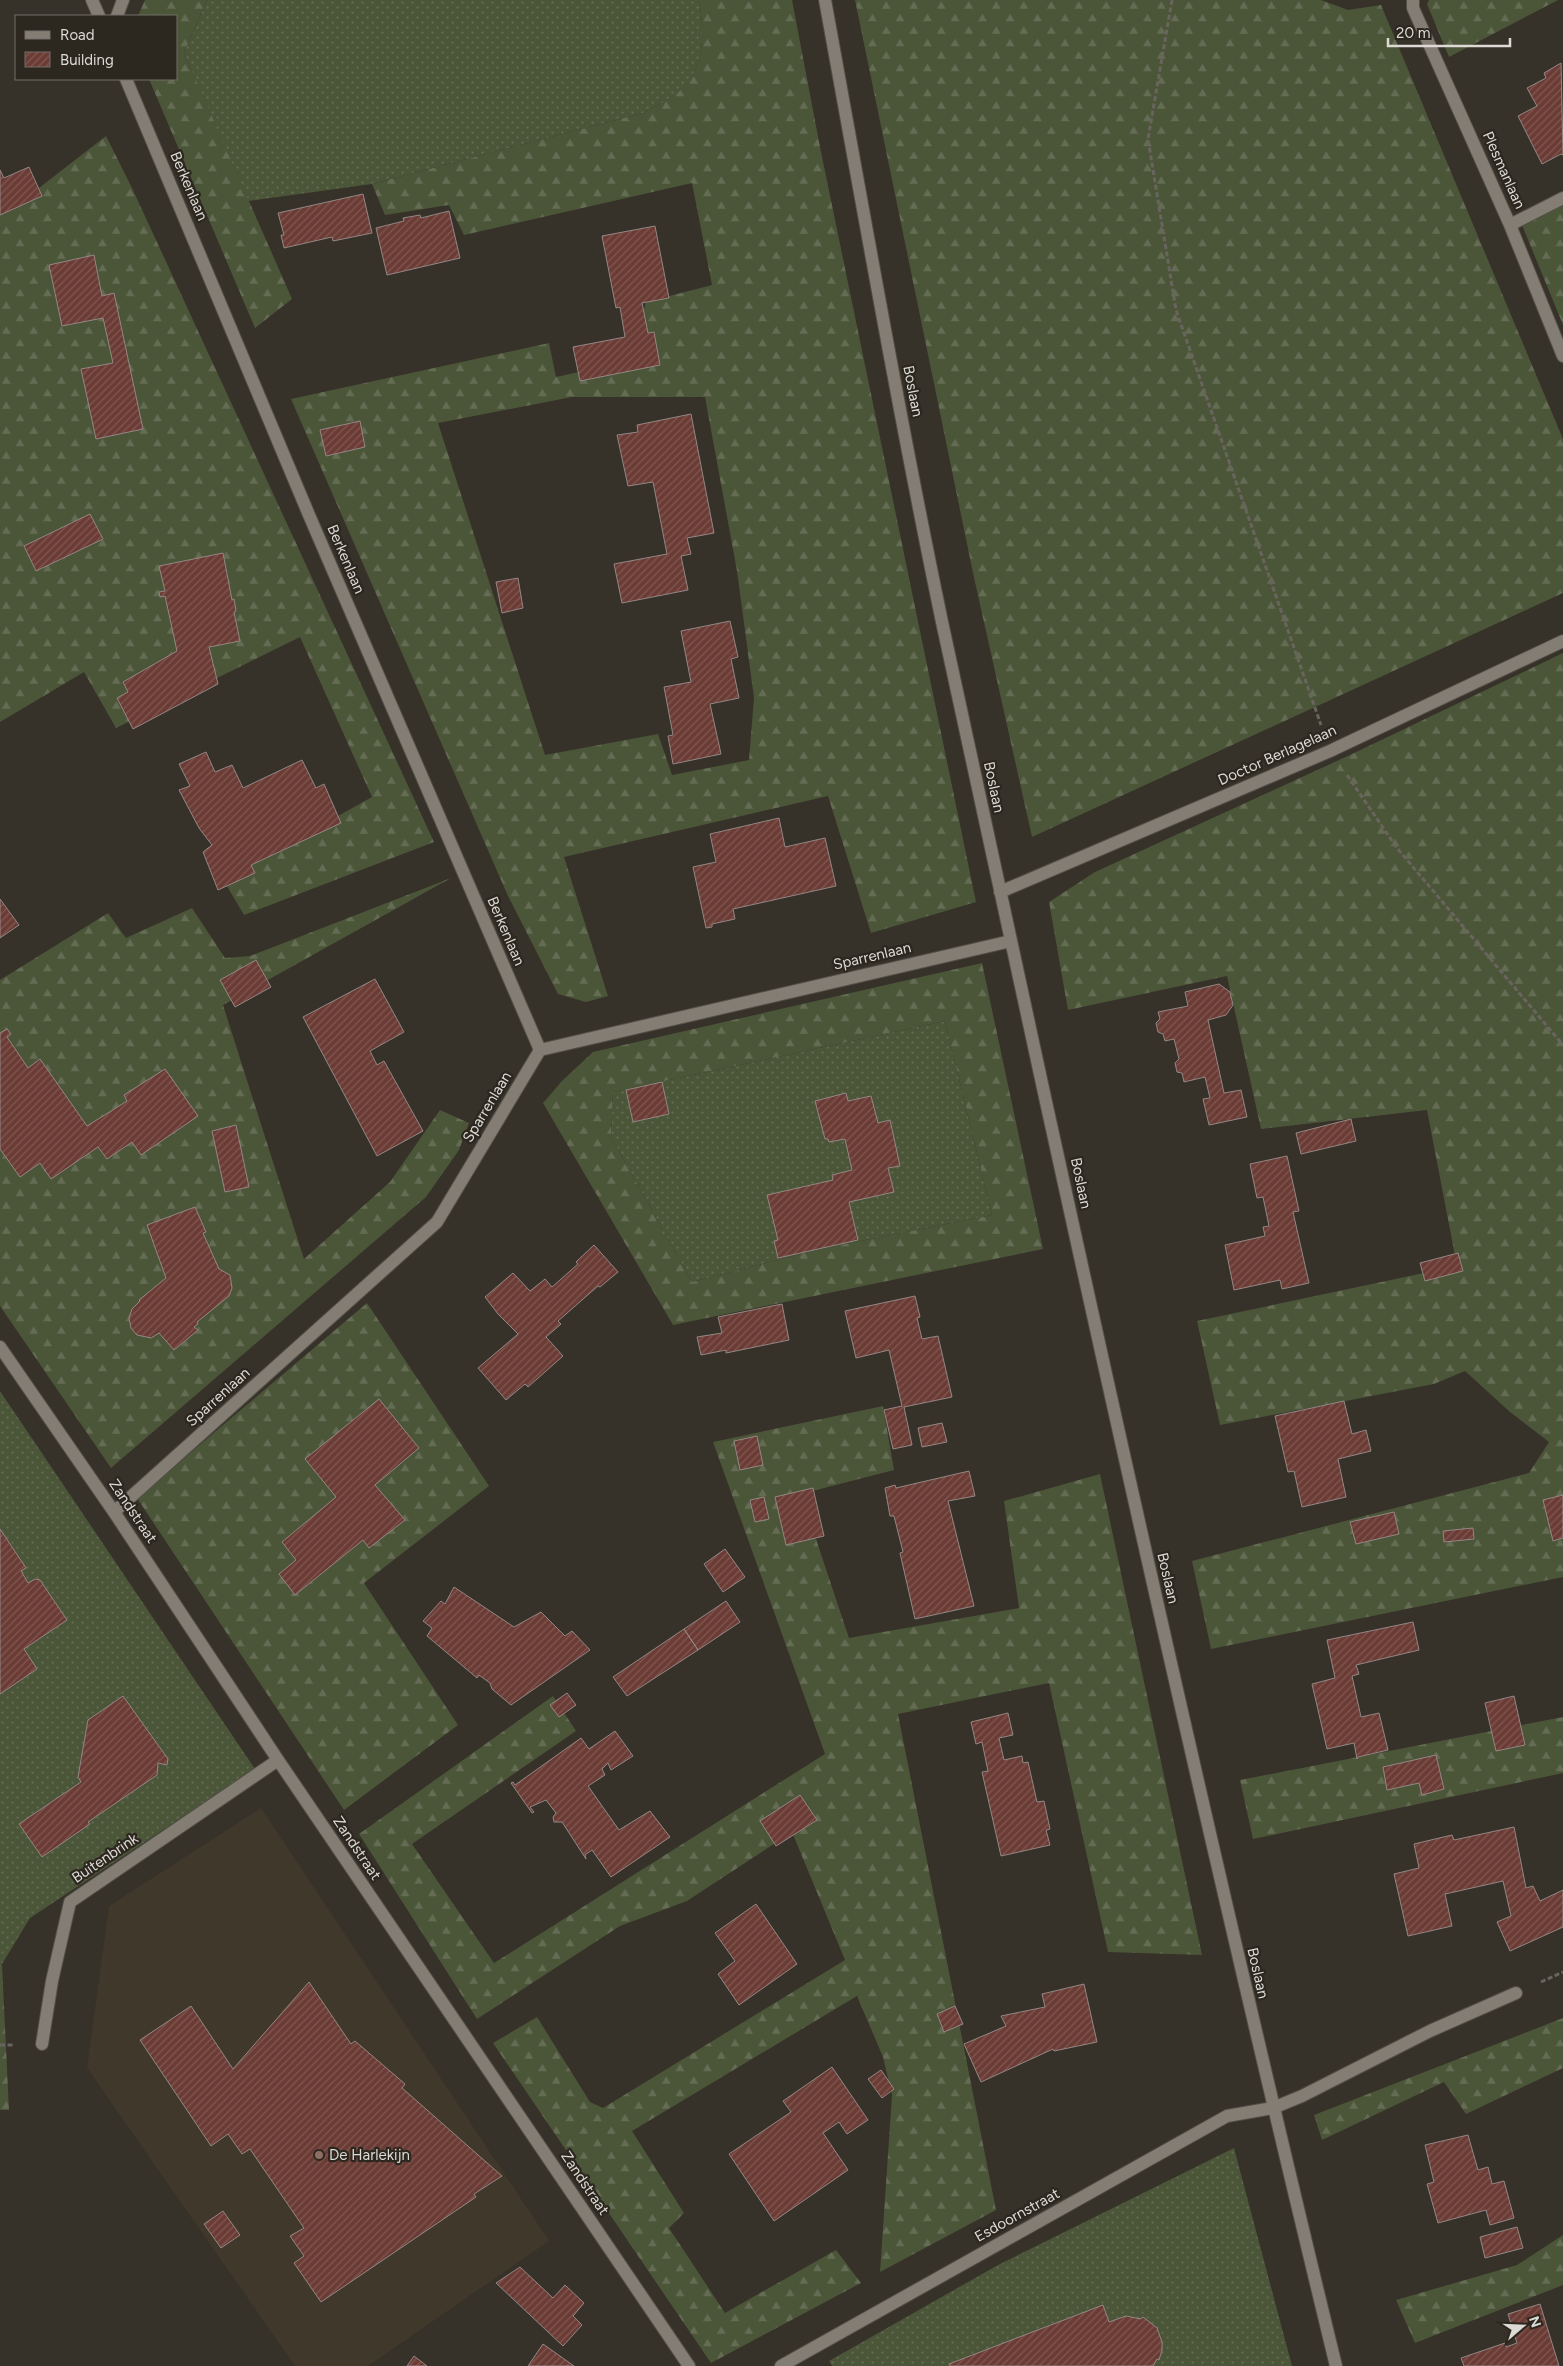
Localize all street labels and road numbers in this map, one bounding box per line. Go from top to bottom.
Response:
street label: Plesmanlaan [1479,128,1529,212]
street label: Berkenlaan [166,149,212,223]
street label: Boslaan [899,364,927,418]
street label: Berkenlaan [323,522,369,596]
street label: Doctor Berlagelaan [1215,721,1339,789]
street label: Boslaan [980,760,1008,814]
street label: Berkenlaan [483,894,529,968]
street label: Sparrenlaan [831,938,913,974]
street label: Sparrenlaan [459,1068,515,1146]
street label: Boslaan [1067,1156,1095,1210]
street label: Sparrenlaan [182,1364,254,1430]
street label: Zandstraat [105,1476,161,1547]
street label: Boslaan [1153,1551,1183,1605]
street label: Zandstraat [329,1813,385,1884]
street label: Buitenbrink [68,1829,142,1887]
street label: Boslaan [1243,1946,1273,2000]
street label: Zandstraat [557,2148,613,2219]
street label: Esdoornstraat [971,2184,1063,2246]

